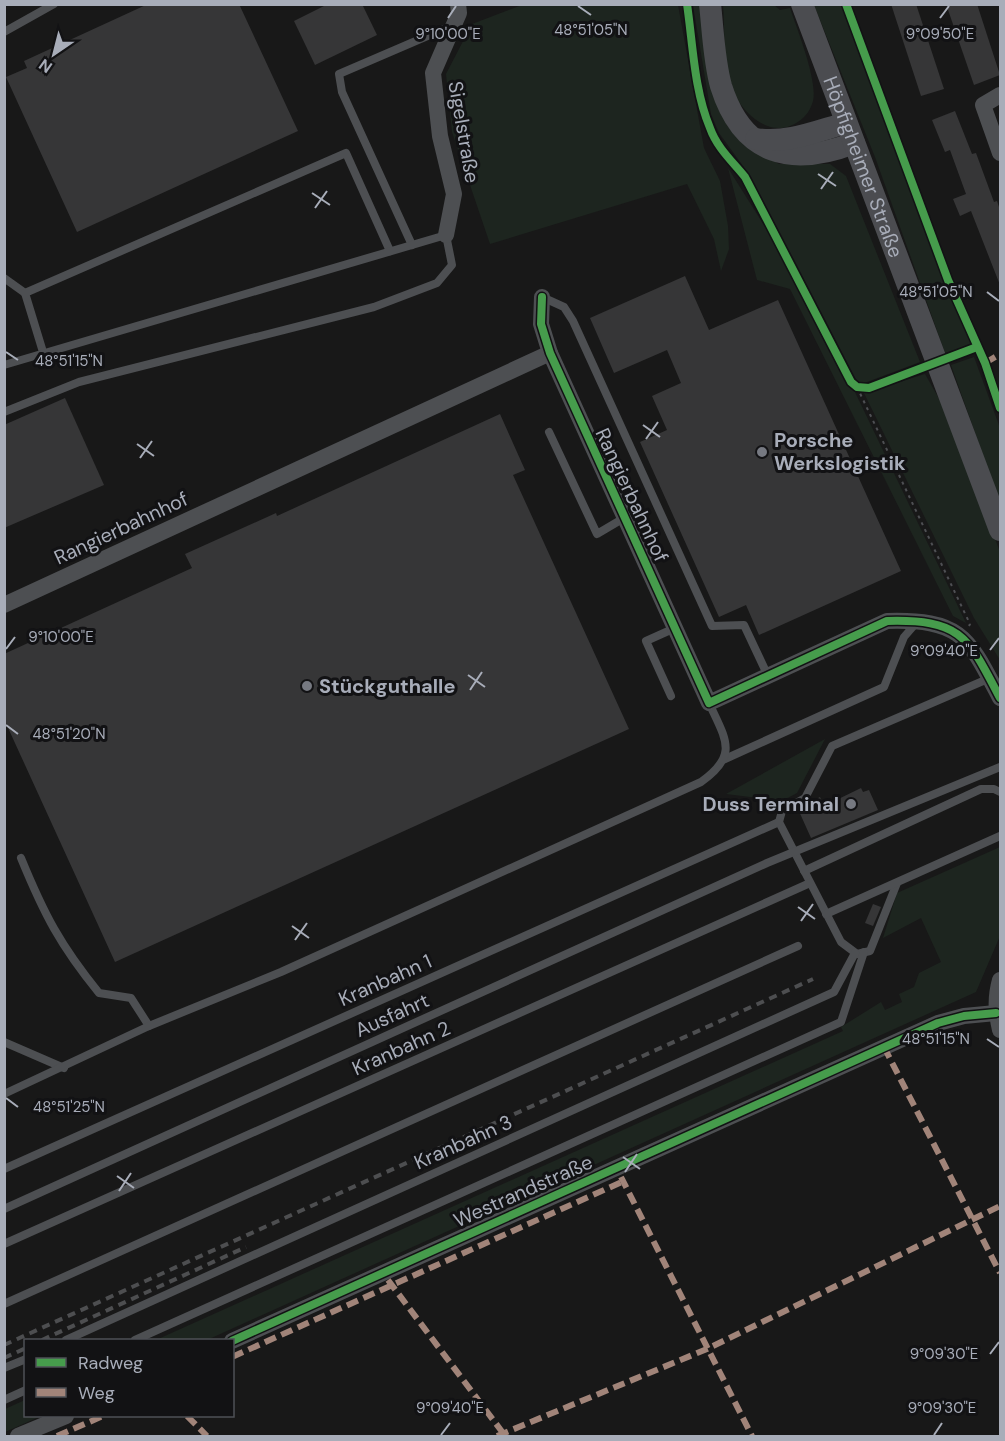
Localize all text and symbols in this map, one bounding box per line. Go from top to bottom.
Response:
text: 48°51'05"N [554,20,628,40]
north arrow [24,24,84,84]
text: 9°10'00"E [415,24,481,44]
text: 9°09'50"E [906,24,974,44]
text: N [35,54,56,78]
street label: Höpfigheimer Straße [817,72,909,261]
street label: Sigelstraße [442,79,486,185]
text: 48°51'05"N [899,282,973,302]
text: 48°51'15"N [35,351,103,371]
street label: Rangierbahnhof [590,424,675,566]
place label: Porsche Werkslogistik [774,427,906,476]
marker: Porsche Werkslogistik [755,445,769,459]
street label: Rangierbahnhof [50,485,192,570]
text: 9°10'00"E [28,627,94,647]
text: 9°09'40"E [910,641,978,661]
place label: Stückguthalle [319,673,455,699]
marker: Stückguthalle [300,679,314,693]
text: 48°51'20"N [32,724,106,744]
place label: Duss Terminal [703,791,839,817]
marker: Duss Terminal [844,797,858,811]
street label: Kranbahn 1 [334,948,436,1012]
street label: Ausfahrt [351,987,433,1043]
street label: Kranbahn 2 [348,1015,454,1081]
text: 48°51'15"N [902,1029,970,1049]
text: 48°51'25"N [33,1097,105,1117]
street label: Kranbahn 3 [410,1109,516,1175]
street label: Westrandstraße [449,1149,597,1233]
legend [24,1339,234,1417]
text: 9°09'30"E [910,1344,978,1364]
text: Radweg [78,1351,143,1375]
text: Weg [78,1381,115,1405]
text: 9°09'40"E [416,1398,484,1418]
text: 9°09'30"E [908,1398,976,1418]

